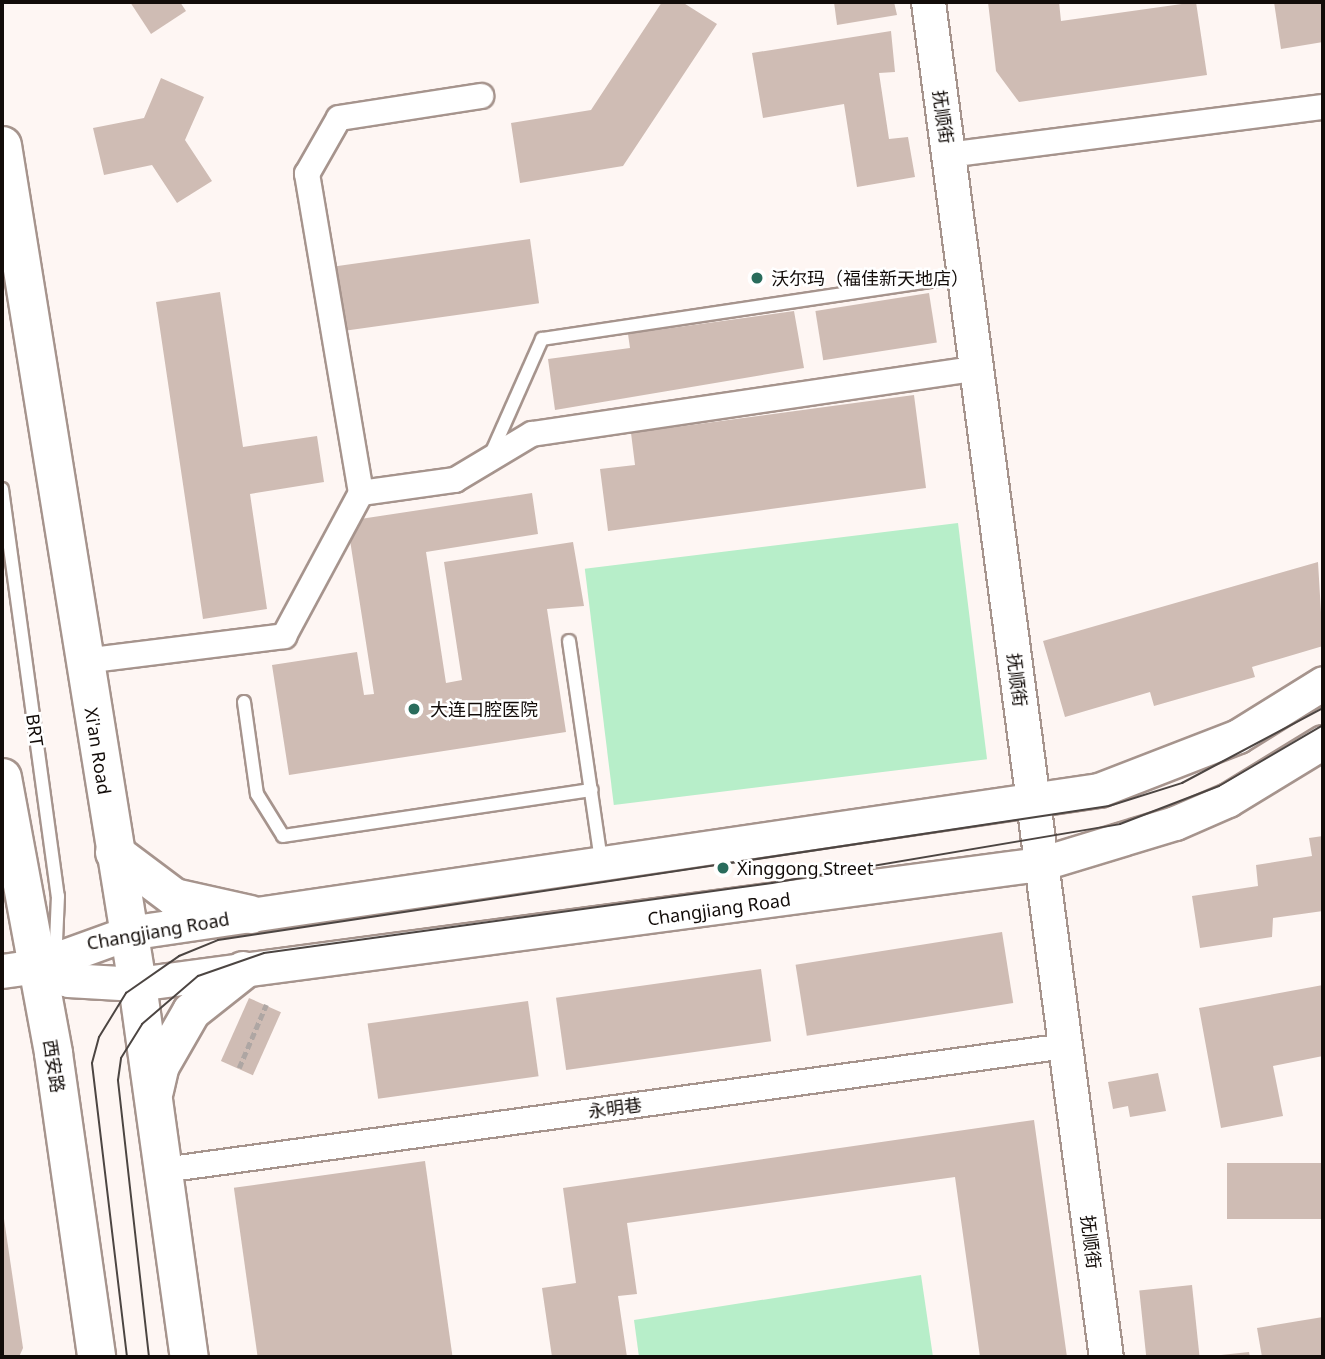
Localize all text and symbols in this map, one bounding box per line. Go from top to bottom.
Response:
street label: 抚顺街 [929,89,957,145]
place label: 沃尔玛（福佳新天地店） [771,267,969,289]
marker: 沃尔玛（福佳新天地店） [749,270,765,286]
street label: 抚顺街 [1003,652,1031,708]
place label: 大连口腔医院 [430,698,538,720]
marker: 大连口腔医院 [404,699,424,719]
street label: Xi'an Road [80,706,116,796]
street label: BRT [22,712,48,748]
place label: Xinggong Street [737,857,873,879]
marker: Xinggong Street [715,860,731,876]
street label: Changjiang Road [646,888,792,930]
street label: Changjiang Road [85,908,231,954]
street label: 西安路 [39,1038,69,1094]
street label: 永明巷 [587,1094,643,1122]
street label: 抚顺街 [1077,1214,1105,1270]

